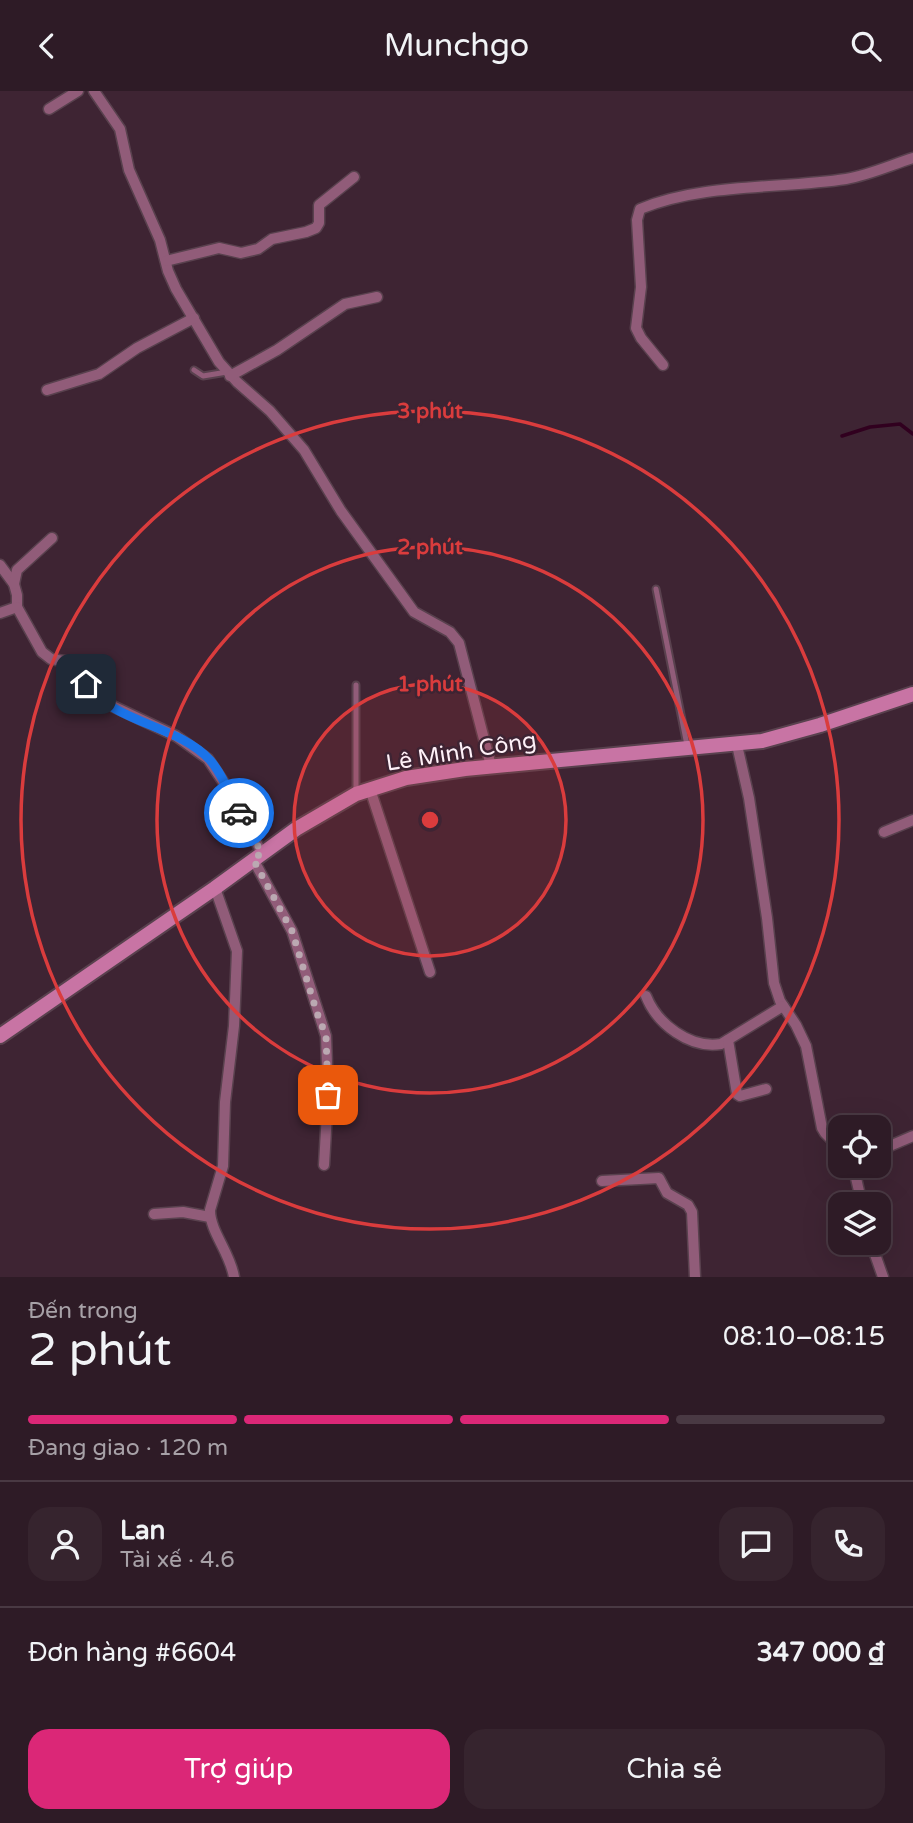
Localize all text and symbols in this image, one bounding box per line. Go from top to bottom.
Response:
icon: back [28,27,66,65]
text: Munchgo [384,27,529,65]
icon: search [847,27,885,65]
text: 3 phút [397,399,463,424]
text: 2 phút [397,535,463,560]
pin [56,654,116,714]
icon: home [67,665,105,703]
text: 1 phút [397,672,463,697]
street label: Lê Minh Công [384,726,538,778]
courier [204,778,274,848]
icon: car [220,794,258,832]
centre of rings [418,808,442,832]
pin [298,1065,358,1125]
icon: bag [309,1076,347,1114]
map controls [828,1115,891,1255]
button: locate [828,1115,891,1178]
button: layers [828,1192,891,1255]
text: Đến trong [28,1297,138,1325]
text: 08:10–08:15 [723,1321,885,1352]
text: 2 phút [28,1323,171,1378]
text: Đang giao · 120 m [28,1434,228,1462]
button: person [28,1507,102,1581]
button: chat [719,1507,793,1581]
button: phone [811,1507,885,1581]
text: Lan [120,1515,165,1546]
text: Tài xế · 4.6 [120,1546,235,1574]
text: Đơn hàng #6604 [28,1637,236,1668]
text: 347 000 ₫ [756,1637,885,1668]
button: Trợ giúp [28,1729,450,1809]
button: Chia sẻ [464,1729,885,1809]

